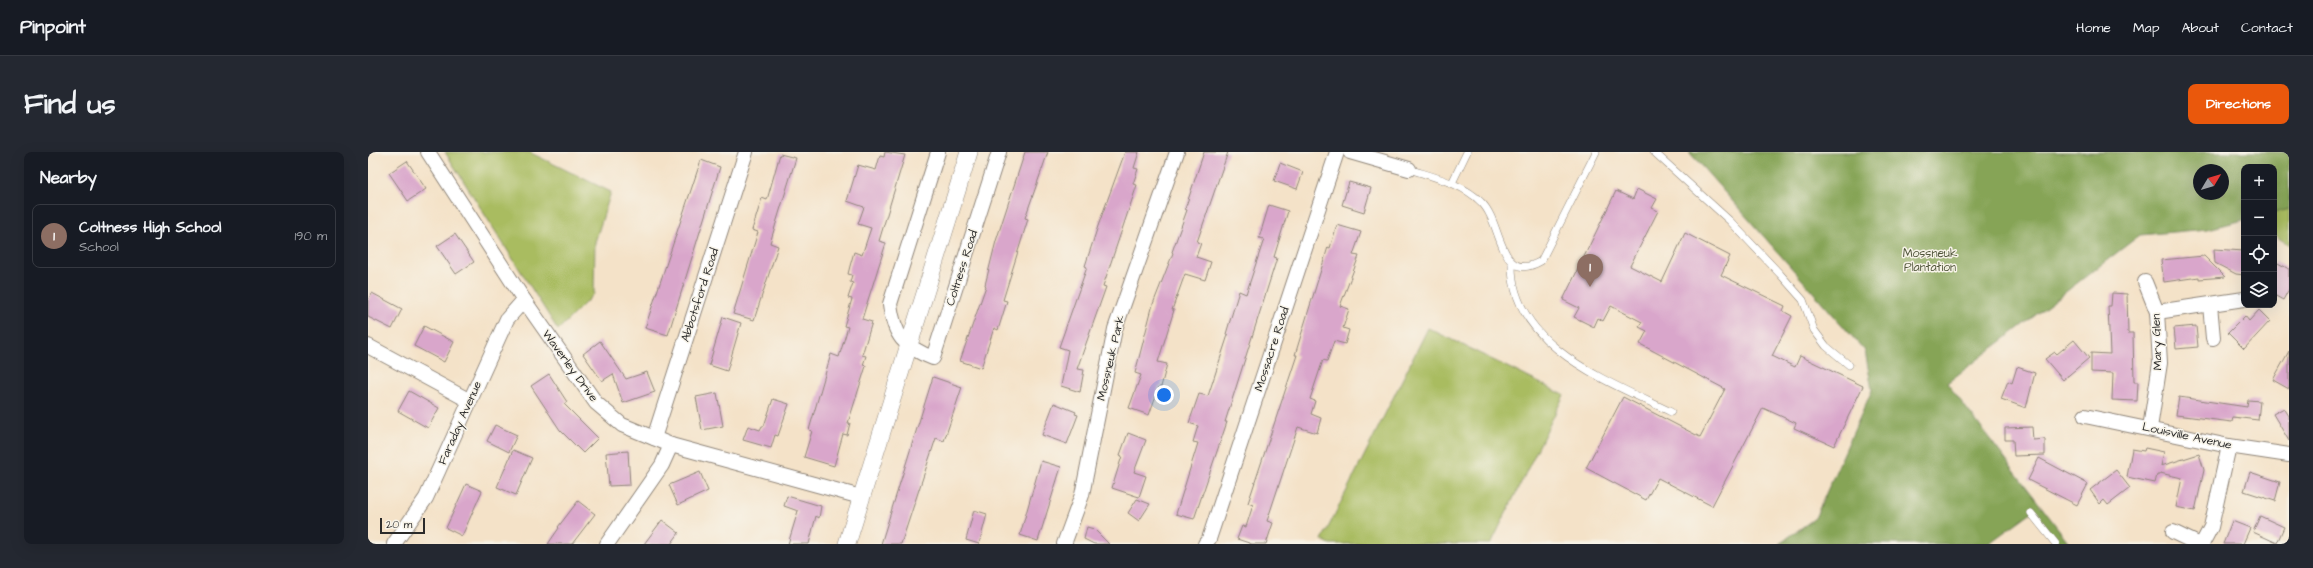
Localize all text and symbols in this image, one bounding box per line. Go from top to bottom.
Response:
text: Pinpoint [20,14,86,41]
text: Home [2076,18,2111,38]
text: Map [2133,18,2159,38]
text: About [2181,18,2219,38]
text: Contact [2241,18,2293,38]
button: Directions [2188,84,2289,124]
text: Find us [24,85,115,124]
north arrow [2193,164,2229,200]
map controls [2241,164,2277,308]
button: + [2241,164,2277,200]
text: Nearby [40,166,97,190]
button: − [2241,200,2277,236]
text: Coltness High School [79,217,221,238]
text: 1 [53,227,55,245]
text: 190 m [294,227,327,245]
street label: Coltness Road [942,228,982,308]
button: locate [2241,236,2277,272]
text: School [79,238,119,256]
park label: Mossneuk Plantation [1903,245,1958,276]
street label: Abbotsford Road [677,246,723,344]
pin: 1 [1577,254,1603,287]
button: layers [2241,272,2277,308]
street label: Mossacre Road [1250,305,1294,393]
street label: Mossneuk Park [1093,313,1129,402]
street label: Mary Glen [2148,313,2167,371]
street label: Waverley Drive [537,326,602,407]
street label: Faraday Avenue [434,378,487,468]
your location [1154,385,1174,405]
street label: Louisville Avenue [2141,418,2234,454]
scale bar [380,516,425,535]
text: 20 m [386,517,412,532]

